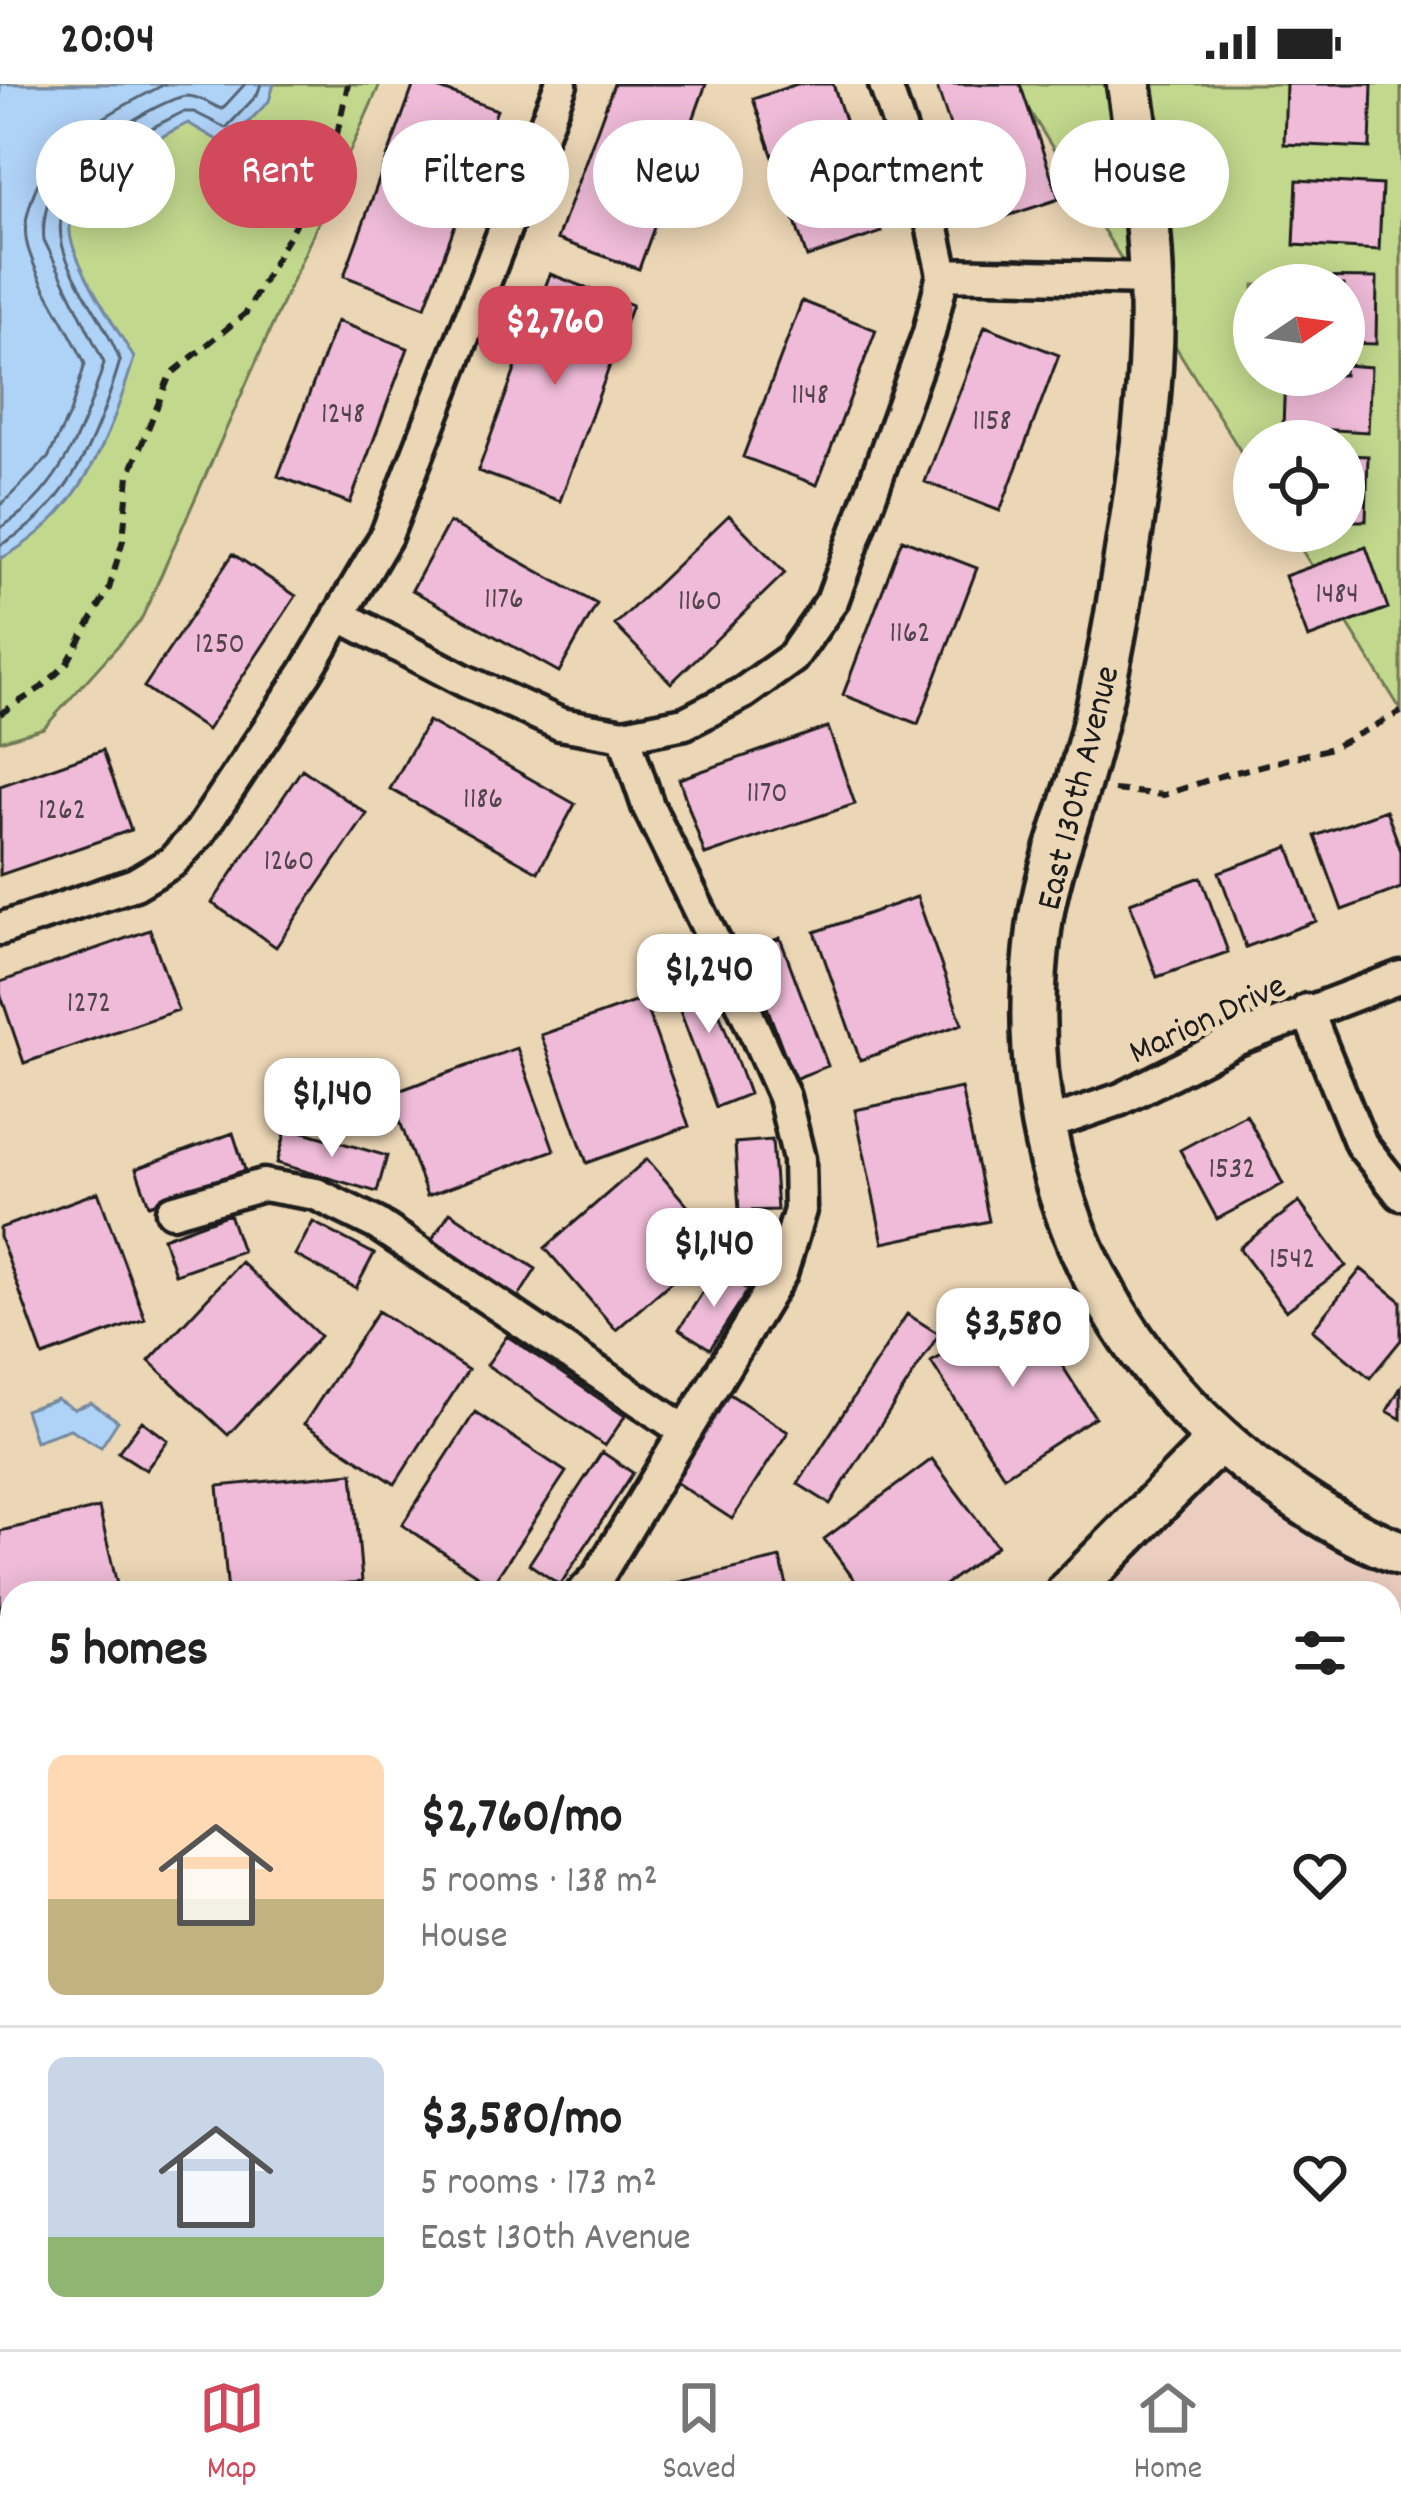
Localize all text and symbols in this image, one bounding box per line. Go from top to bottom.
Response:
text: 20:04 [60,10,155,74]
chip: Buy [36,120,175,228]
chip: Rent [199,120,357,228]
chip: Filters [381,120,569,228]
chip: New [593,120,743,228]
chip: Apartment [767,120,1026,228]
chip: House [1050,120,1229,228]
north arrow [1233,264,1365,396]
map controls [1233,264,1365,552]
pin: $2,760 [457,286,653,388]
text: $2,760 [505,297,605,352]
house number: 1148 [791,376,829,419]
house number: 1248 [321,395,365,438]
house number: 1158 [972,402,1012,445]
button: locate [1233,420,1365,552]
house number: 1484 [1315,575,1359,618]
house number: 1176 [484,580,524,623]
house number: 1160 [678,582,722,625]
house number: 1162 [890,614,930,657]
house number: 1250 [195,625,245,668]
street label: East 130th Avenue [1025,661,1136,916]
house number: 1170 [747,774,787,817]
house number: 1186 [463,780,503,823]
house number: 1262 [38,791,86,834]
house number: 1260 [264,842,314,885]
pin: $1,240 [611,934,807,1036]
text: $1,240 [664,945,754,1000]
street label: Marion Drive [1121,962,1296,1081]
house number: 1272 [67,984,111,1027]
pin: $1,140 [234,1058,430,1160]
text: $1,140 [291,1069,373,1124]
house number: 1532 [1209,1150,1255,1193]
pin: $1,140 [616,1208,812,1310]
text: $1,140 [673,1219,755,1274]
house number: 1542 [1269,1240,1315,1283]
pin: $3,580 [915,1288,1111,1390]
text: $3,580 [963,1299,1063,1354]
text: 5 homes [48,1617,208,1689]
icon: filters [1287,1620,1353,1686]
text: $2,760/mo [420,1784,622,1856]
icon: home [144,1803,288,1947]
icon: heart [1287,1842,1353,1908]
text: 5 rooms · 138 m² [420,1856,658,1911]
text: House [420,1911,508,1966]
text: $3,580/mo [420,2086,622,2158]
icon: home [144,2105,288,2249]
icon: heart [1287,2144,1353,2210]
text: 5 rooms · 173 m² [420,2158,657,2213]
text: East 130th Avenue [420,2213,691,2268]
tab: Map [199,2375,265,2494]
tab: Saved [662,2375,736,2494]
tab: Home [1133,2375,1202,2494]

